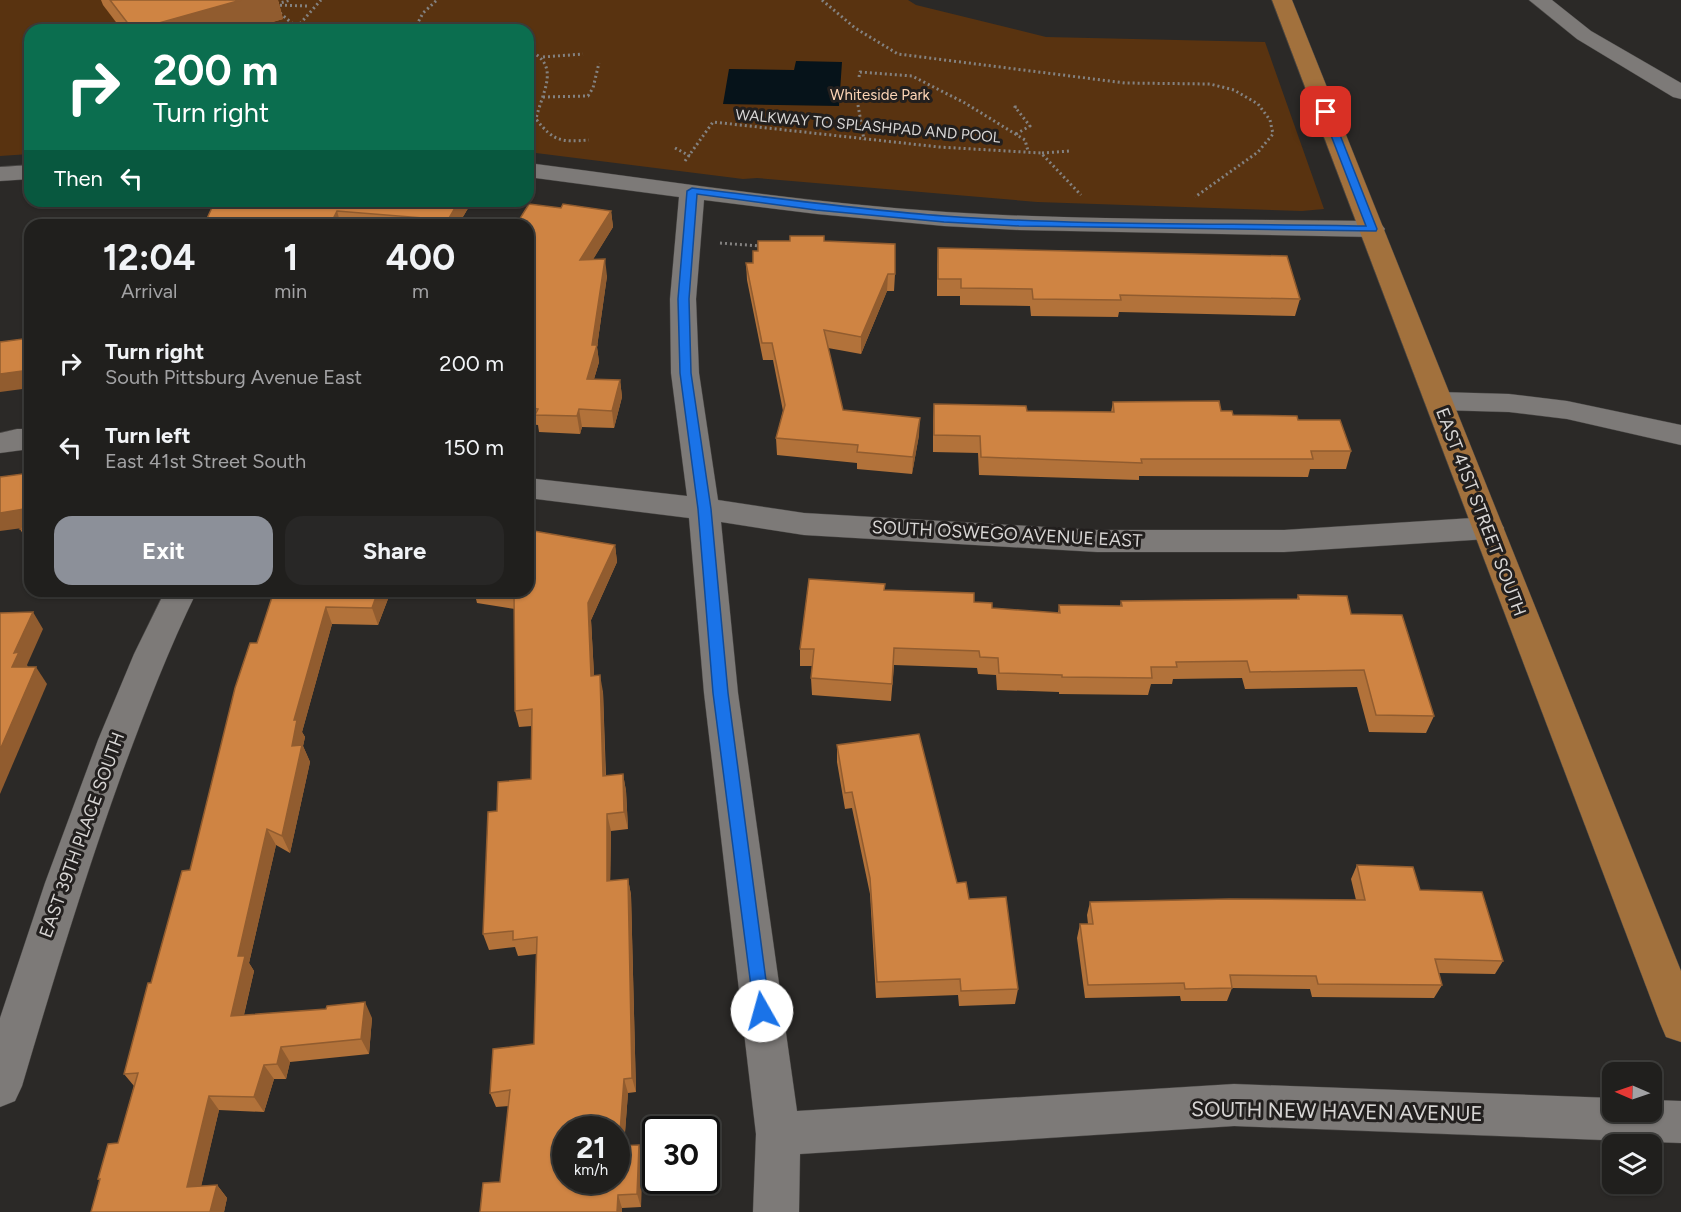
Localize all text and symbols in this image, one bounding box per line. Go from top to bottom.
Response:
text: 200 m [153,45,278,96]
icon: right [54,48,132,126]
park label: Whiteside Park [830,86,931,104]
pin [1300,86,1351,137]
icon: arrive [1309,95,1342,128]
text: Turn right [153,96,269,129]
street label: WALKWAY TO SPLASHPAD AND POOL [735,105,1002,147]
icon: left [115,162,148,195]
text: Then [54,165,103,192]
text: 12:04 [103,236,196,279]
text: 1 [283,236,298,279]
text: 400 [386,236,455,279]
text: Arrival [121,279,177,303]
text: min [274,279,307,303]
text: m [412,279,429,303]
text: Turn right [105,338,204,365]
icon: right [54,347,87,380]
text: 200 m [439,350,504,377]
text: South Pittsburg Avenue East [105,365,362,389]
street label: EAST 41ST STREET SOUTH [1431,405,1531,619]
text: Turn left [105,422,191,449]
icon: left [54,431,87,464]
text: 150 m [444,434,504,461]
text: East 41st Street South [105,449,306,473]
button: Exit [54,516,273,585]
button: Share [285,516,504,585]
street label: SOUTH OSWEGO AVENUE EAST [871,516,1143,552]
street label: EAST 39TH PLACE SOUTH [35,729,129,941]
position arrow [730,979,794,1043]
north arrow [1602,1062,1662,1122]
map controls [1602,1062,1662,1194]
street label: SOUTH NEW HAVEN AVENUE [1191,1096,1483,1126]
speed limit sign: 30 [642,1116,720,1194]
text: 21 [576,1129,606,1166]
button: layers [1602,1134,1662,1194]
text: km/h [574,1161,608,1179]

